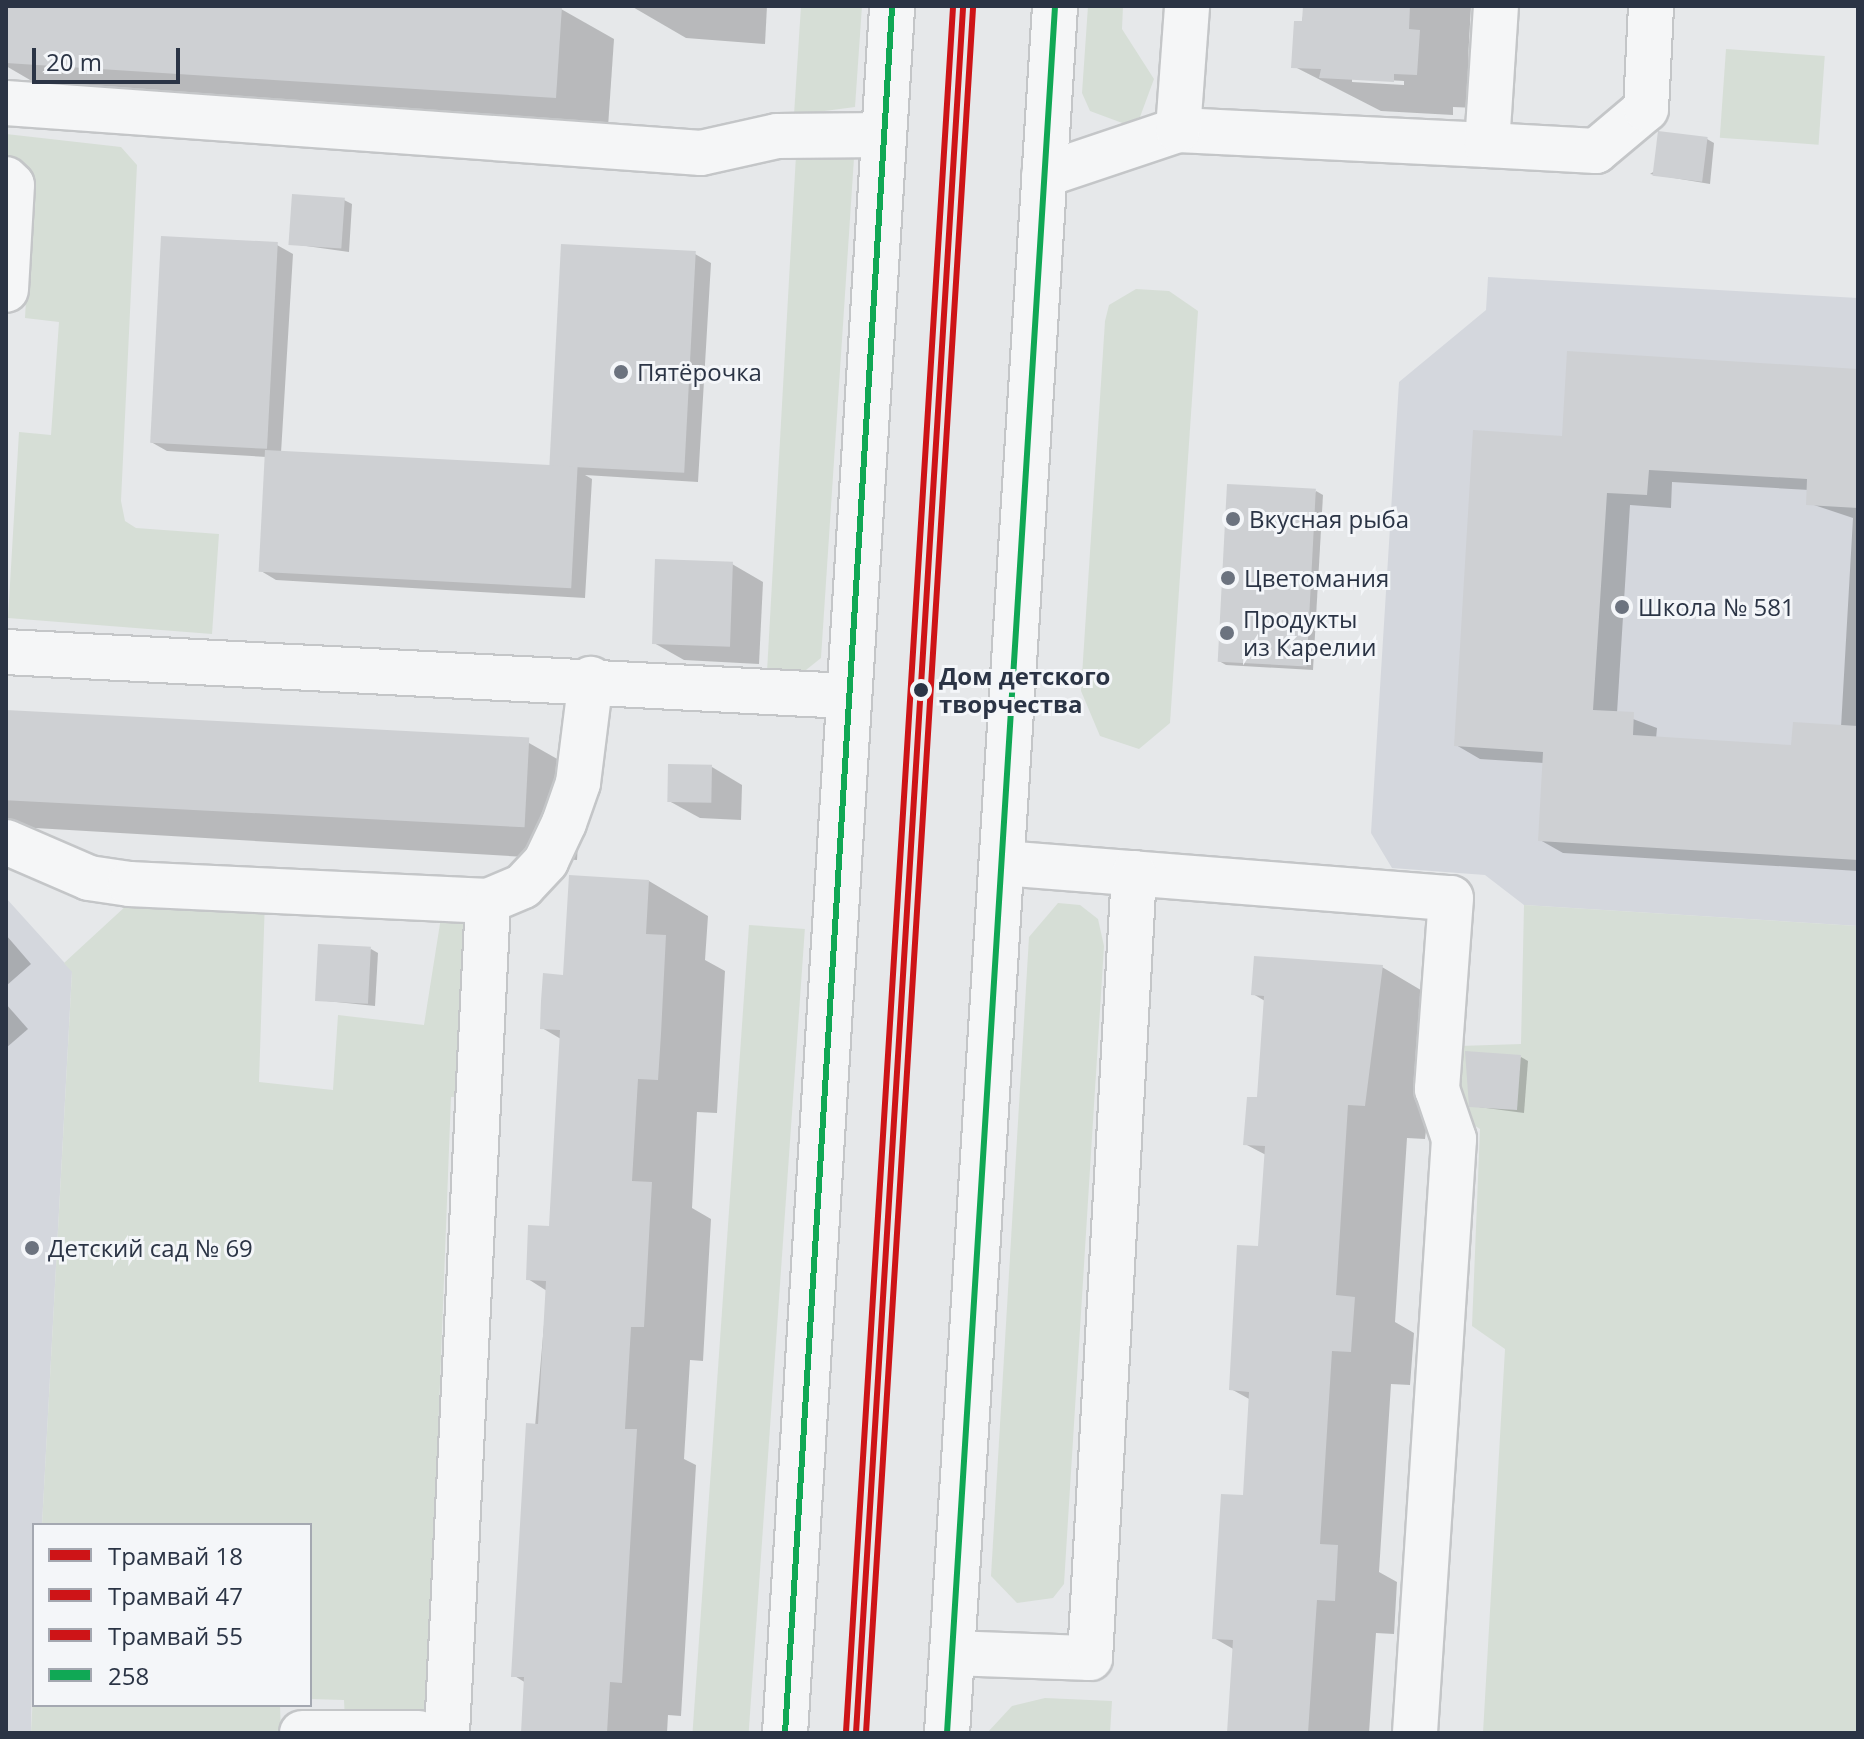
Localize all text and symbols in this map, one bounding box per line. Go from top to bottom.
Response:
scale bar [36,32,184,82]
text: 20 m [46,45,102,78]
place label: Пятёрочка [637,358,762,386]
marker: Пятёрочка [612,363,630,381]
place label: Вкусная рыба [1249,505,1409,533]
marker: Вкусная рыба [1224,510,1242,528]
place label: Цветомания [1244,564,1389,592]
marker: Цветомания [1219,569,1237,587]
place label: Школа № 581 [1638,593,1795,621]
marker: Школа № 581 [1613,598,1631,616]
place label: Продукты из Карелии [1243,605,1376,661]
marker: Продукты из Карелии [1218,624,1236,642]
place label: Дом детского творчества [939,662,1110,718]
marker: Дом детского творчества [910,679,932,701]
place label: Детский сад № 69 [48,1234,253,1262]
marker: Детский сад № 69 [23,1239,41,1257]
legend [32,1523,312,1707]
text: Трамвай 18 [108,1539,243,1572]
text: Трамвай 47 [108,1579,243,1612]
text: Трамвай 55 [108,1619,243,1652]
text: 258 [108,1659,149,1692]

